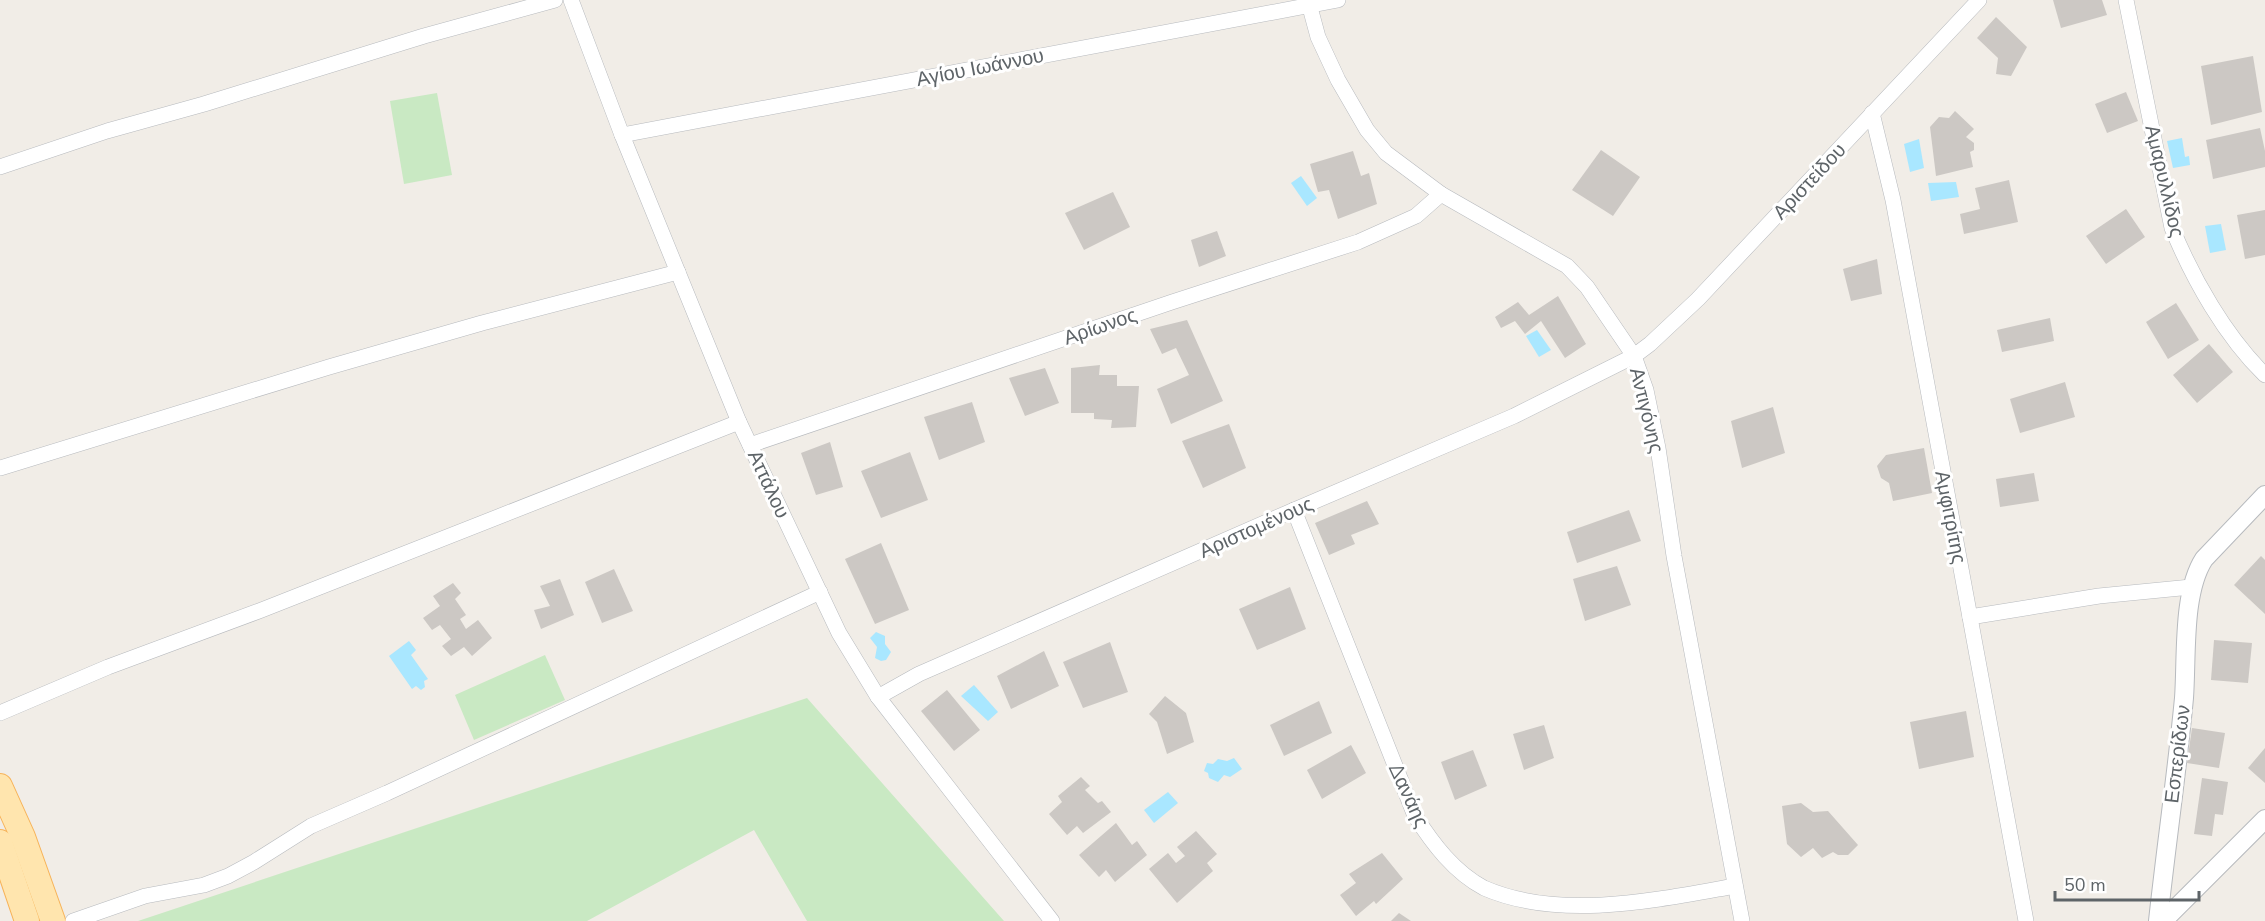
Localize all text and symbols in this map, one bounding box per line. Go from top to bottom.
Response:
street label: Αγίου Ιωάννου [914,42,1046,93]
street label: Αμαρυλλίδος [2138,122,2191,240]
street label: Αριστείδου [1767,137,1852,226]
street label: Αρίωνος [1060,301,1141,352]
street label: Αντιγόνης [1623,365,1670,456]
street label: Αττάλου [741,446,796,523]
street label: Αμφιτρίτης [1928,468,1973,566]
street label: Αριστομένους [1195,490,1318,565]
street label: Εσπερίδων [2158,703,2197,805]
street label: Δανάης [1382,758,1435,832]
scale bar [2055,864,2199,902]
text: 50 m [2064,873,2106,897]

